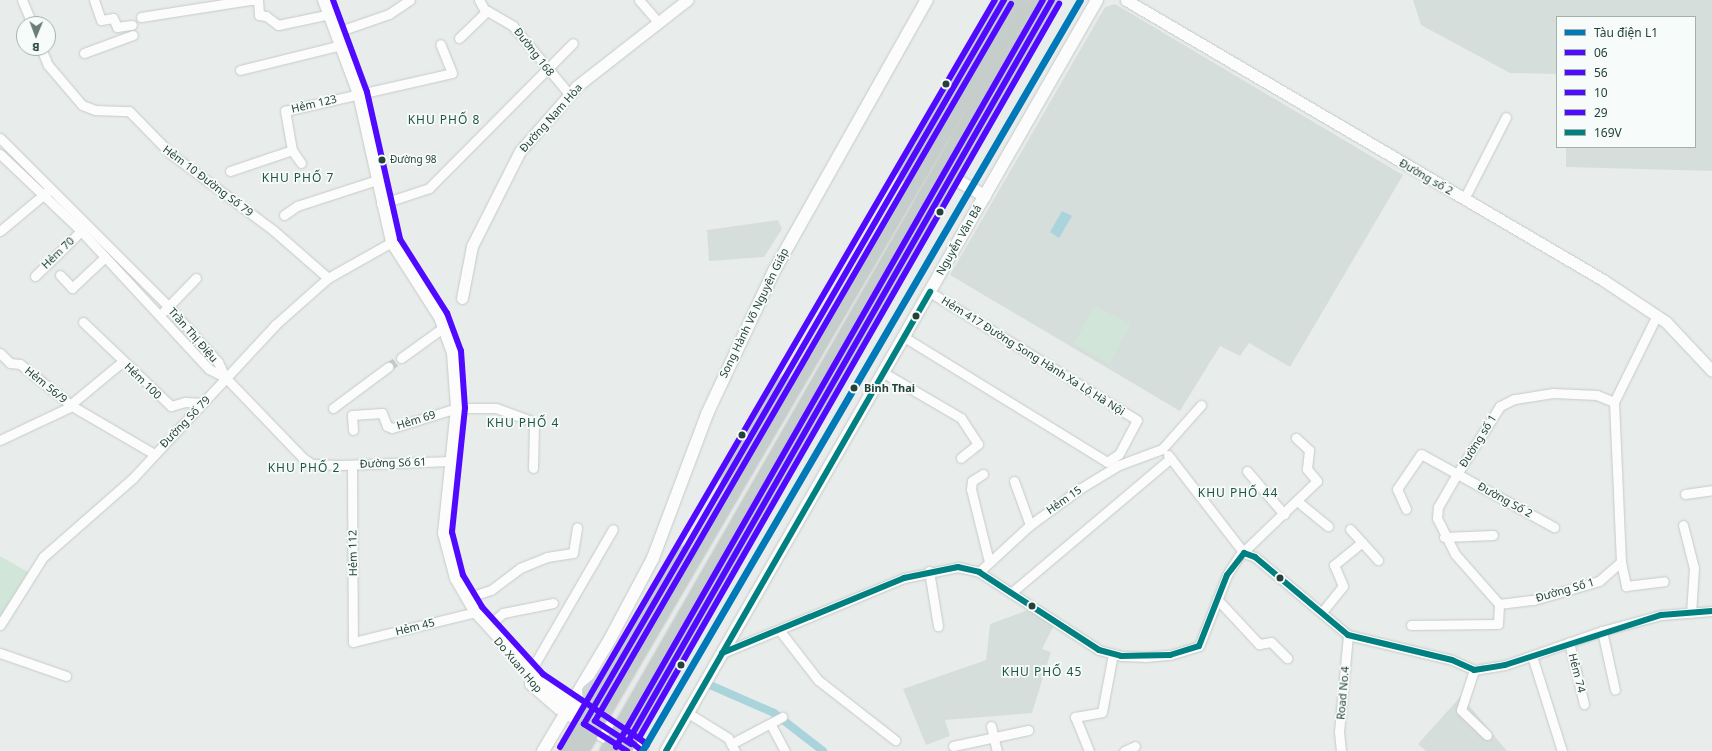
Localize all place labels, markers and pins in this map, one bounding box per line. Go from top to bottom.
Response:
unlabelled marker [941,79,951,89]
place label: Đường 98 [390,154,437,166]
marker: Đường 98 [377,155,387,165]
unlabelled marker [935,207,945,217]
unlabelled marker [911,311,921,321]
marker: Binh Thai [847,381,861,395]
place label: Binh Thai [864,381,915,395]
unlabelled marker [737,430,747,440]
unlabelled marker [1275,573,1285,583]
unlabelled marker [1027,601,1037,611]
unlabelled marker [676,660,686,670]

